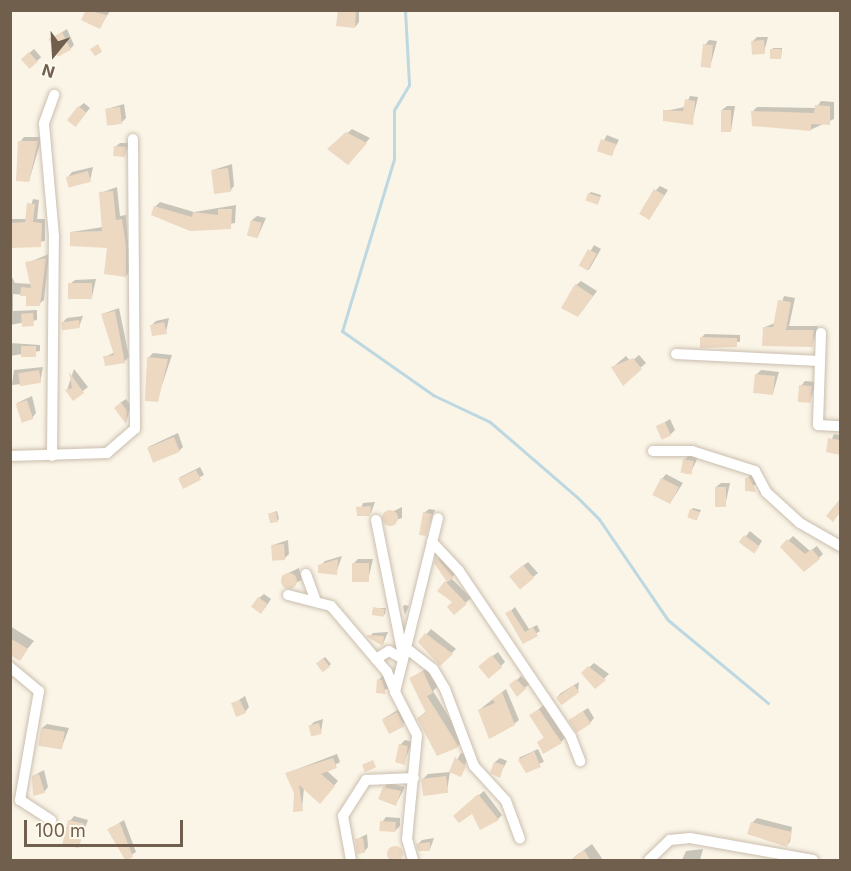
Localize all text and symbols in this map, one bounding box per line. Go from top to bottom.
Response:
north arrow [24,24,84,84]
text: N [40,60,57,83]
scale bar [27,808,186,846]
text: 100 m [35,820,86,841]

